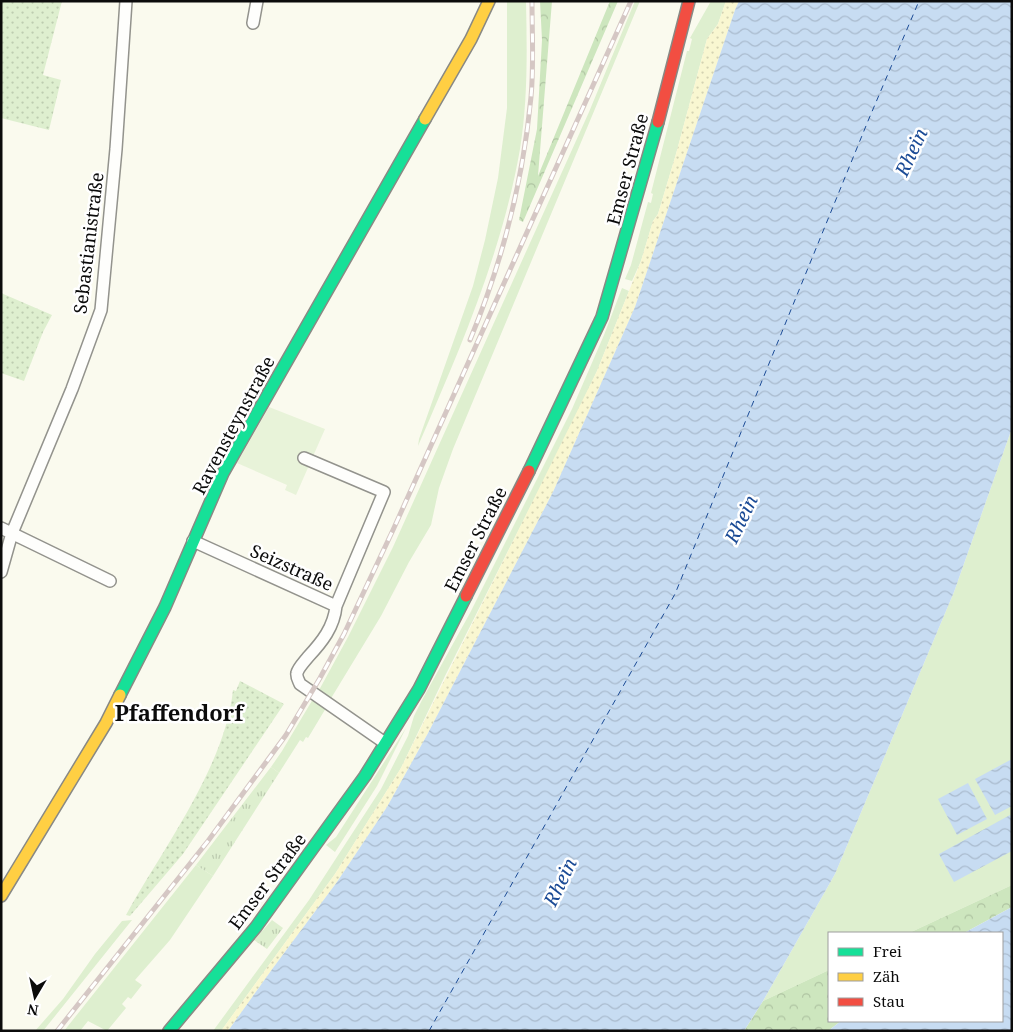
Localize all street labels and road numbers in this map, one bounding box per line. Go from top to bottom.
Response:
street label: Emser Straße [601,110,653,228]
street label: Sebastianistraße [67,171,109,315]
street label: Ravensteynstraße [186,352,280,498]
street label: Emser Straße [438,482,512,596]
street label: Seizstraße [247,538,337,596]
street label: Emser Straße [223,828,311,934]

